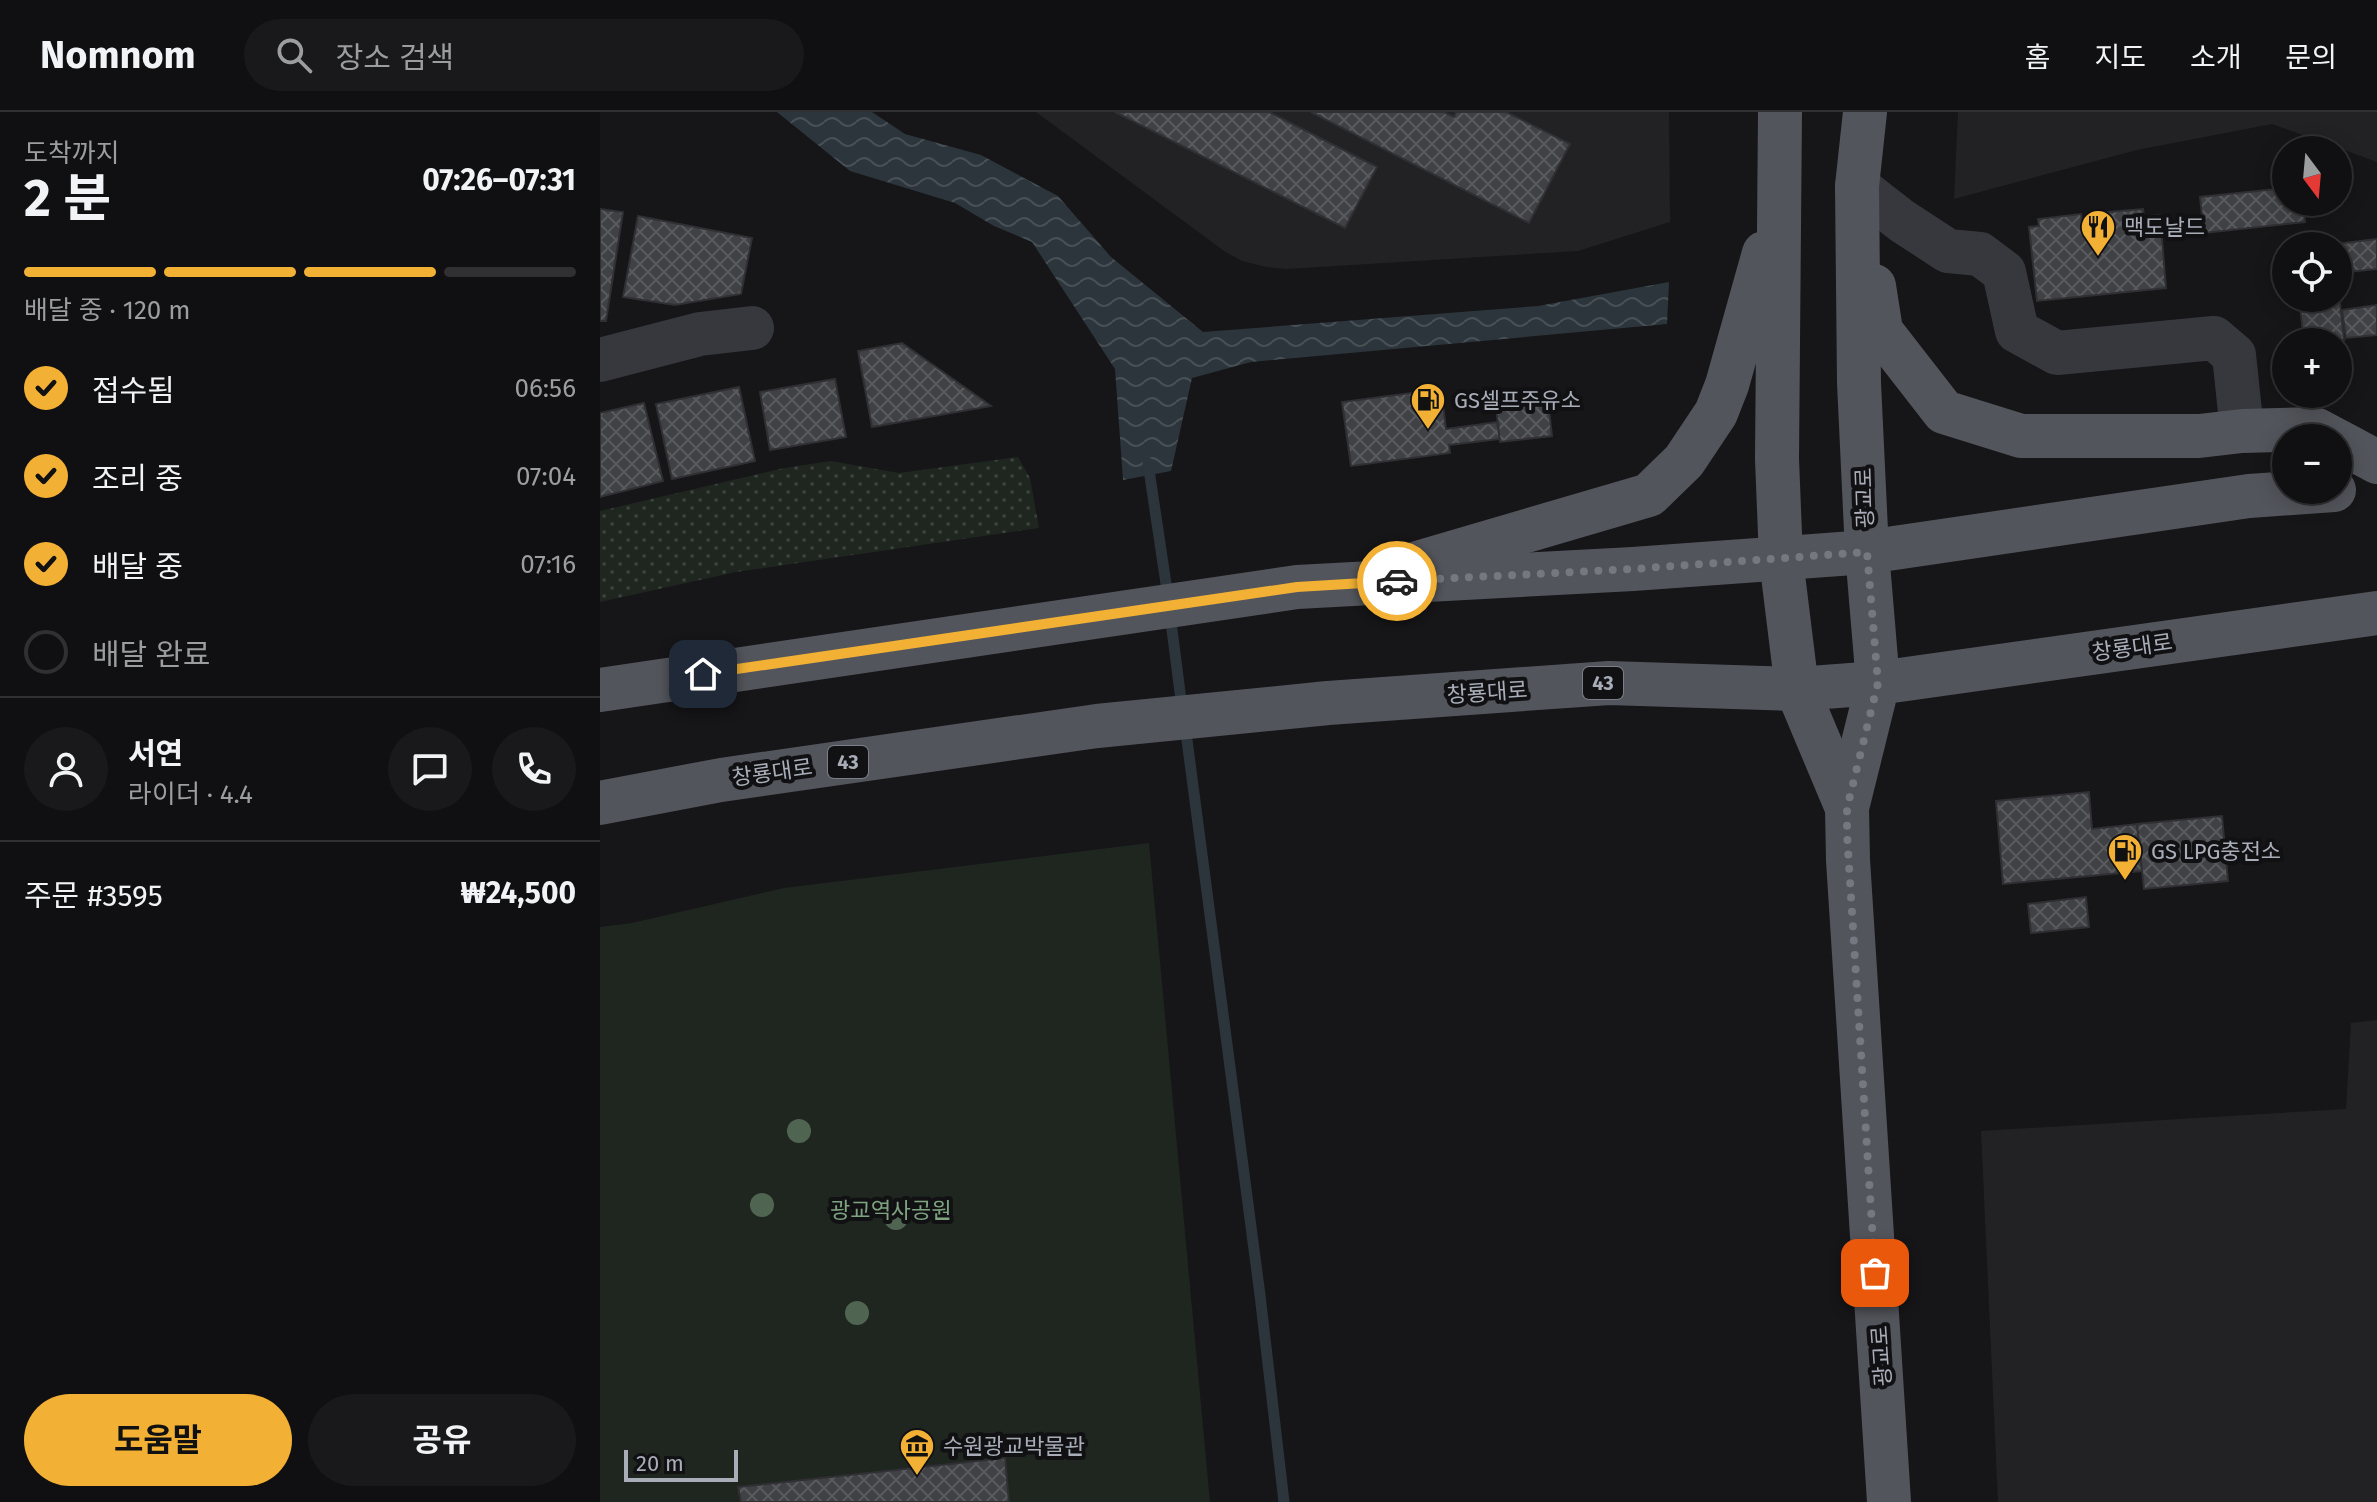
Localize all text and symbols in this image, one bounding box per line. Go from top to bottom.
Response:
search box [244,19,804,91]
text: Nomnom [40,32,196,78]
icon: search [272,33,316,77]
text: 장소 검색 [336,40,454,76]
text: 홈 [2025,41,2050,74]
text: 지도 [2094,41,2146,74]
text: 소개 [2190,41,2241,74]
text: 문의 [2285,41,2337,74]
north arrow [2272,136,2352,216]
map controls [2272,136,2352,504]
text: 도착까지 [24,138,120,169]
text: 07:26–07:31 [422,162,576,198]
text: 2 분 [24,167,111,230]
restaurant icon: 맥도날드 [2079,208,2117,258]
place label: 맥도날드 [2124,214,2205,241]
button: locate [2272,232,2352,312]
text: 배달 중 · 120 m [24,295,190,326]
button: + [2272,328,2352,408]
icon: check [24,366,68,410]
text: 접수됨 [92,373,175,409]
text: 06:56 [514,373,576,404]
fuel station icon: GS셀프주유소 [1409,381,1447,431]
place label: GS셀프주유소 [1454,387,1581,414]
button: − [2272,424,2352,504]
icon: check [24,454,68,498]
text: 조리 중 [92,461,183,497]
text: 07:04 [516,461,576,492]
street label: 광교로 [1850,467,1879,529]
courier [1357,541,1437,621]
icon: check [24,542,68,586]
text: 배달 중 [92,549,183,585]
text: 07:16 [520,549,576,580]
icon: car [1375,559,1419,603]
street label: 창룡대로 [2090,628,2174,666]
text: 배달 완료 [92,637,210,673]
pin [669,640,737,708]
icon: home [681,652,725,696]
road number: 43 [1583,667,1623,699]
street label: 창룡대로 [1446,676,1528,709]
button: person [24,727,108,811]
button: chat [388,727,472,811]
button: phone [492,727,576,811]
text: 서연 [128,736,183,772]
road number: 43 [828,746,868,778]
street label: 창룡대로 [730,753,814,791]
text: 라이더 · 4.4 [128,779,253,810]
fuel station icon: GS LPG충전소 [2106,832,2144,882]
place label: GS LPG충전소 [2151,838,2281,865]
text: ₩24,500 [460,875,576,911]
text: 주문 #3595 [24,878,163,914]
park label: 광교역사공원 [830,1197,952,1224]
pin [1841,1239,1909,1307]
icon: bag [1853,1251,1897,1295]
street label: 광교로 [1866,1325,1897,1387]
button: 도움말 [24,1394,292,1486]
button: 공유 [308,1394,576,1486]
museum icon: 수원광교박물관 [898,1427,936,1477]
place label: 수원광교박물관 [943,1433,1085,1460]
scale bar [624,1446,738,1482]
text: 20 m [636,1450,684,1477]

